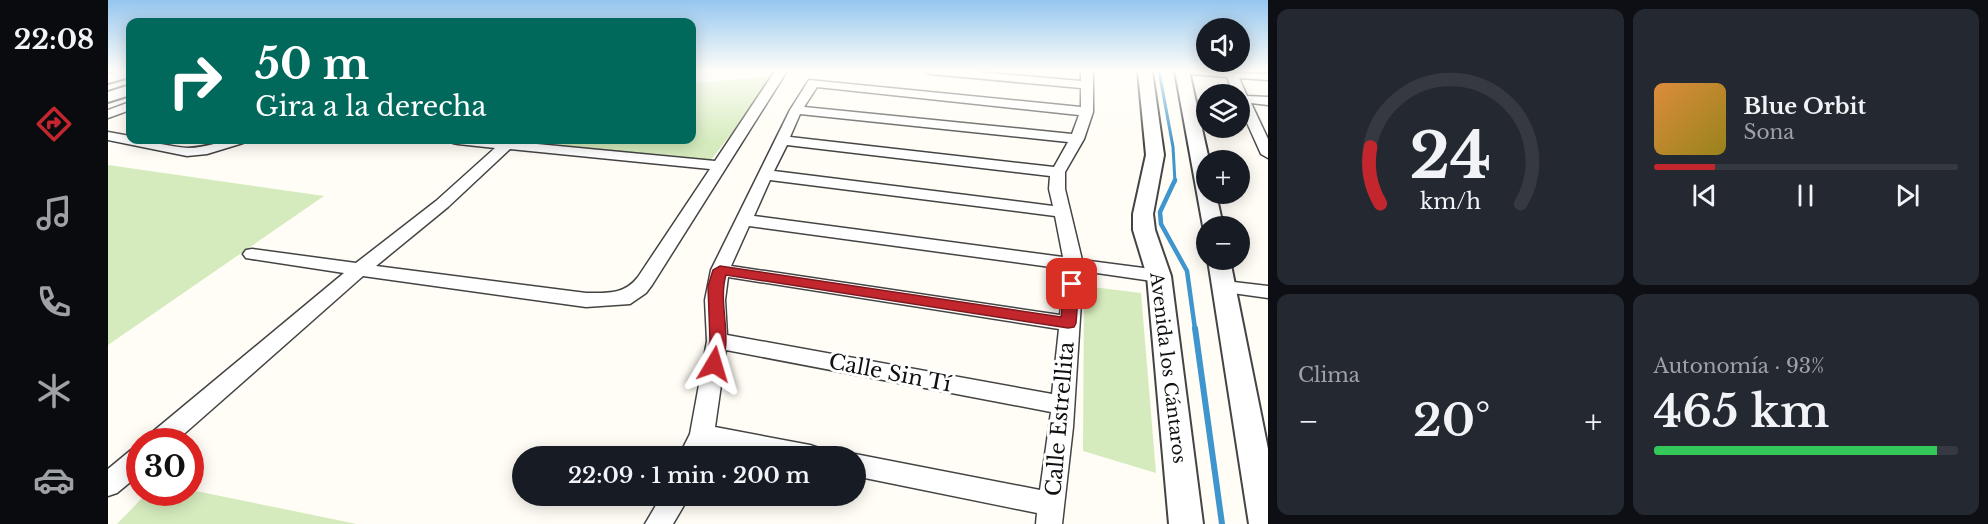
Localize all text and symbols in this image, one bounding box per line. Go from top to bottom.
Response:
map controls [1196,18,1250,270]
button: sound [1196,18,1250,72]
text: 22:08 [14,23,94,56]
text: 50 m [255,38,369,90]
icon: right [156,42,234,120]
button: layers [1196,84,1250,138]
text: Gira a la derecha [255,90,486,123]
text: Blue Orbit [1744,93,1866,120]
icon: directions [33,103,75,145]
text: 24 [1409,117,1491,195]
text: Sona [1744,120,1794,144]
button: + [1196,150,1250,204]
icon: previous [1688,179,1721,212]
icon: pause [1789,179,1822,212]
icon: next [1891,179,1924,212]
text: km/h [1420,189,1481,216]
icon: music [33,192,75,234]
button: − [1196,216,1250,270]
pin [1046,258,1097,309]
icon: arrive [1055,267,1088,300]
street label: Avenida los Cántaros [1145,270,1191,465]
icon: phone [33,281,75,323]
position arrow [682,332,746,396]
street label: Calle Estrellita [1040,340,1080,497]
street label: Calle Sin Tí [827,348,954,398]
text: Autonomía · 93% [1654,354,1825,378]
text: Clima [1298,363,1360,387]
icon: climate [33,370,75,412]
text: 465 km [1654,383,1829,439]
text: 20° [1413,392,1490,448]
text: − [1298,401,1319,442]
text: + [1584,401,1603,442]
speed limit sign: 30 [126,428,204,506]
icon: car [33,459,75,501]
text: 22:09 · 1 min · 200 m [568,462,810,489]

